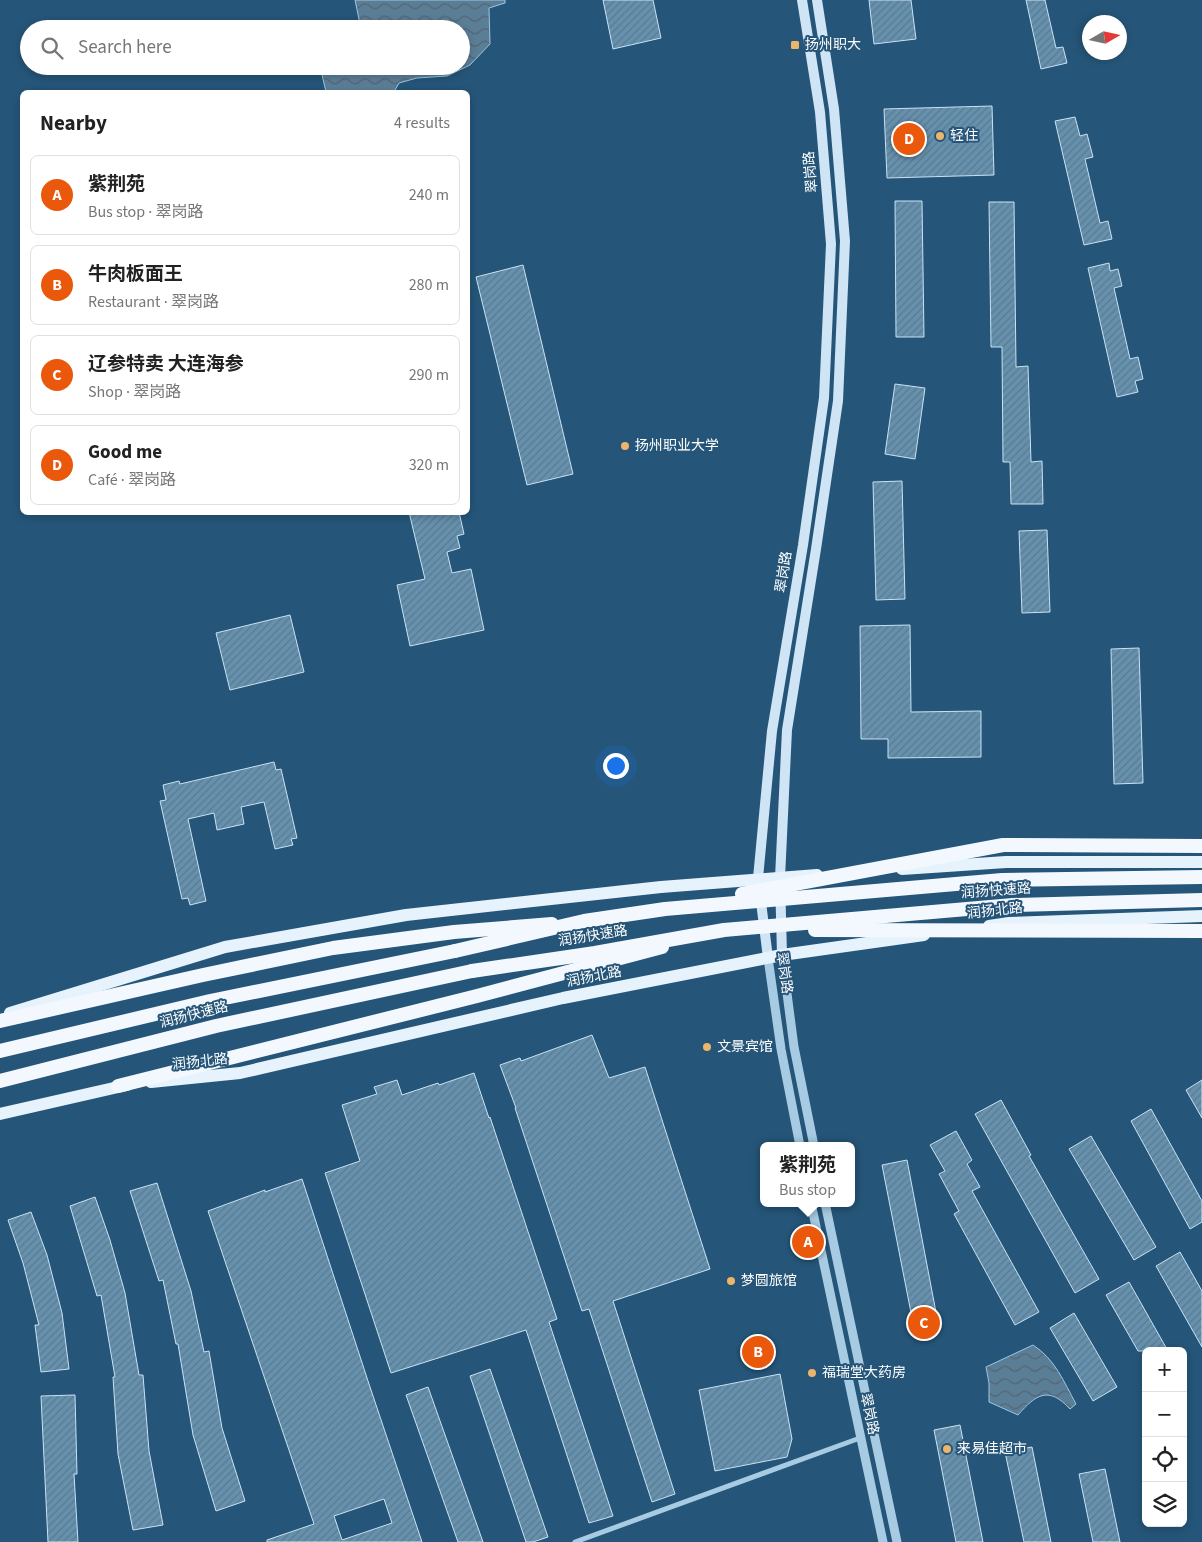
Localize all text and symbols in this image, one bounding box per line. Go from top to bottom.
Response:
north arrow [1082,15,1127,60]
search box [20,20,470,75]
icon: search [38,34,66,62]
text: Search here [78,34,172,61]
place label: 扬州职大 [805,35,861,55]
marker: 扬州职大 [789,39,801,51]
text: Nearby [40,108,107,138]
text: 4 results [394,112,450,134]
pin: D [893,120,925,158]
place label: 轻住 [950,126,978,146]
marker: 轻住 [934,130,946,142]
street label: 翠岗路 [799,150,823,194]
text: 紫荆苑 [88,171,145,198]
text: A [52,184,62,206]
text: 240 m [409,184,449,206]
text: Bus stop · 翠岗路 [88,201,204,223]
text: 牛肉板面王 [88,261,183,288]
text: B [52,274,62,296]
text: 280 m [409,274,449,296]
text: Restaurant · 翠岗路 [88,291,219,313]
text: 辽参特卖 大连海参 [88,351,244,378]
text: C [52,364,62,386]
text: 290 m [409,364,449,386]
text: Shop · 翠岗路 [88,381,181,403]
place label: 扬州职业大学 [635,436,719,456]
text: Good me [88,439,162,466]
marker: 扬州职业大学 [619,440,631,452]
text: D [52,454,62,476]
text: 320 m [409,454,449,476]
text: Café · 翠岗路 [88,469,176,491]
street label: 翠岗路 [771,550,797,594]
your location [603,753,629,779]
street label: 润扬快速路 [960,879,1032,903]
street label: 润扬北路 [966,898,1024,924]
street label: 润扬快速路 [557,921,629,951]
street label: 翠岗路 [771,951,797,995]
street label: 润扬北路 [565,962,623,992]
street label: 润扬快速路 [158,997,230,1033]
place label: 文景宾馆 [717,1037,773,1057]
marker: 文景宾馆 [701,1041,713,1053]
street label: 润扬北路 [171,1049,229,1075]
popup [760,1142,855,1207]
text: 紫荆苑 [779,1152,836,1179]
text: Bus stop [779,1179,836,1201]
pin: A [792,1223,824,1261]
place label: 梦圆旅馆 [741,1271,797,1291]
marker: 梦圆旅馆 [725,1275,737,1287]
pin: C [908,1304,940,1342]
pin: B [742,1333,774,1371]
map controls [1142,1347,1187,1527]
button: + [1142,1347,1187,1392]
place label: 福瑞堂大药房 [822,1363,906,1383]
marker: 福瑞堂大药房 [806,1367,818,1379]
street label: 翠岗路 [855,1391,883,1437]
button: − [1142,1392,1187,1437]
button: locate [1142,1437,1187,1482]
place label: 来易佳超市 [957,1439,1027,1459]
marker: 来易佳超市 [941,1443,953,1455]
button: layers [1142,1482,1187,1527]

